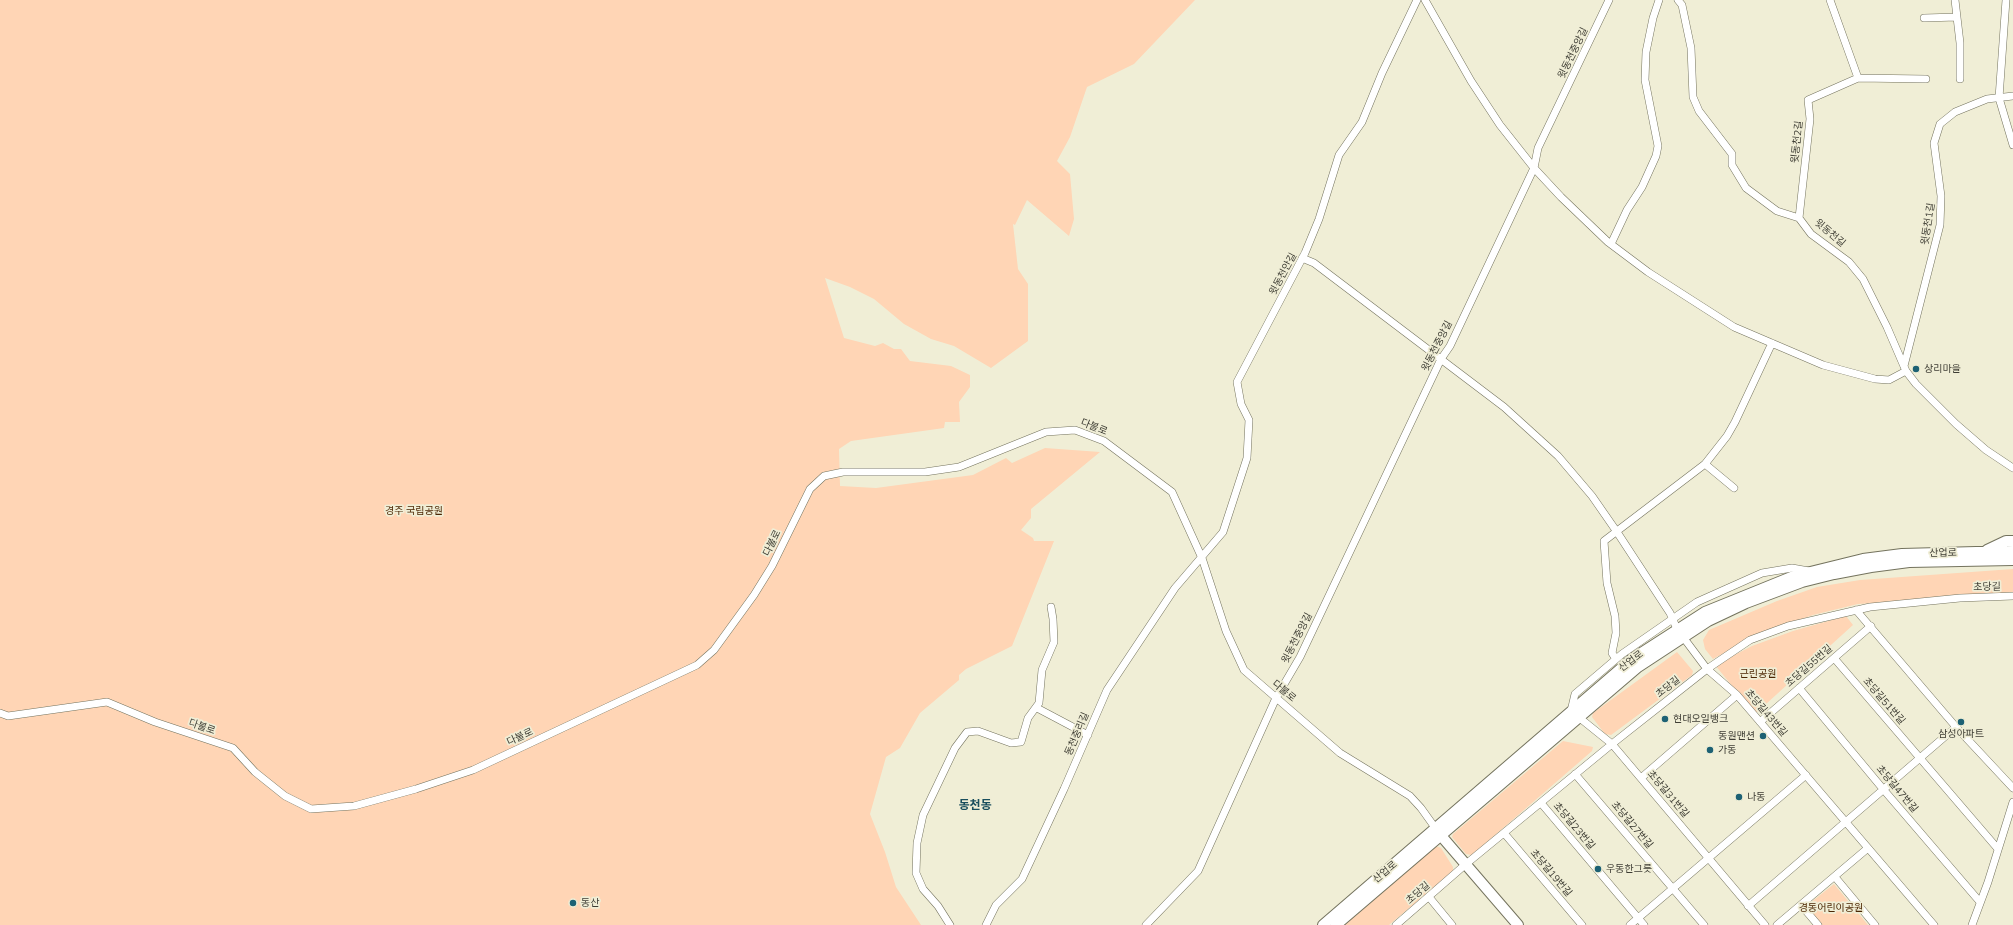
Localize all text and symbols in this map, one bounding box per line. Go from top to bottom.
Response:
street label: 윗동천중앙길 [1556,26,1590,80]
street label: 윗동천2길 [1789,120,1805,164]
street label: 윗동천1길 [1919,202,1937,246]
street label: 윗동천길 [1812,217,1848,249]
street label: 윗동천안길 [1267,251,1299,297]
street label: 윗동천중앙길 [1419,319,1455,373]
place label: 상리마을 [1924,363,1961,375]
marker: 상리마을 [1911,364,1921,374]
street label: 다불로 [1079,416,1109,438]
park label: 경주 국립공원 [385,505,443,517]
street label: 다불로 [761,528,783,558]
street label: 산업로 [1929,547,1957,559]
street label: 초당길 [1973,581,2001,593]
street label: 윗동천중앙길 [1279,611,1315,665]
street label: 초당길55번길 [1783,642,1835,690]
street label: 산업로 [1616,648,1646,674]
park label: 근린공원 [1740,668,1776,680]
street label: 초당길 [1653,674,1683,700]
street label: 초당길51번길 [1860,675,1908,727]
street label: 다불로 [1270,678,1298,704]
street label: 초당길43번길 [1742,687,1790,739]
street label: 동천중리길 [1062,710,1092,758]
place label: 현대오일뱅크 [1673,713,1728,725]
marker: 현대오일뱅크 [1660,714,1670,724]
street label: 다불로 [187,717,217,737]
marker: 삼성아파트 [1956,717,1966,727]
street label: 다불로 [505,726,535,748]
place label: 삼성아파트 [1938,728,1984,740]
place label: 동원맨션 [1718,730,1755,742]
marker: 동원맨션 [1758,731,1768,741]
place label: 가동 [1718,744,1736,756]
marker: 가동 [1705,745,1715,755]
street label: 초당길47번길 [1874,763,1920,815]
street label: 초당길31번길 [1645,768,1691,820]
place label: 나동 [1747,791,1765,803]
marker: 나동 [1734,792,1744,802]
district label: 동천동 [958,798,992,812]
street label: 초당길27번길 [1609,799,1655,851]
street label: 초당길23번길 [1551,800,1597,852]
street label: 초당길19번길 [1528,847,1574,899]
street label: 산업로 [1371,859,1399,885]
place label: 우동한그릇 [1606,863,1652,875]
marker: 우동한그릇 [1593,864,1603,874]
street label: 초당길 [1404,879,1432,907]
place label: 동산 [581,897,599,909]
marker: 동산 [568,898,578,908]
park label: 경동어린이공원 [1799,902,1863,914]

